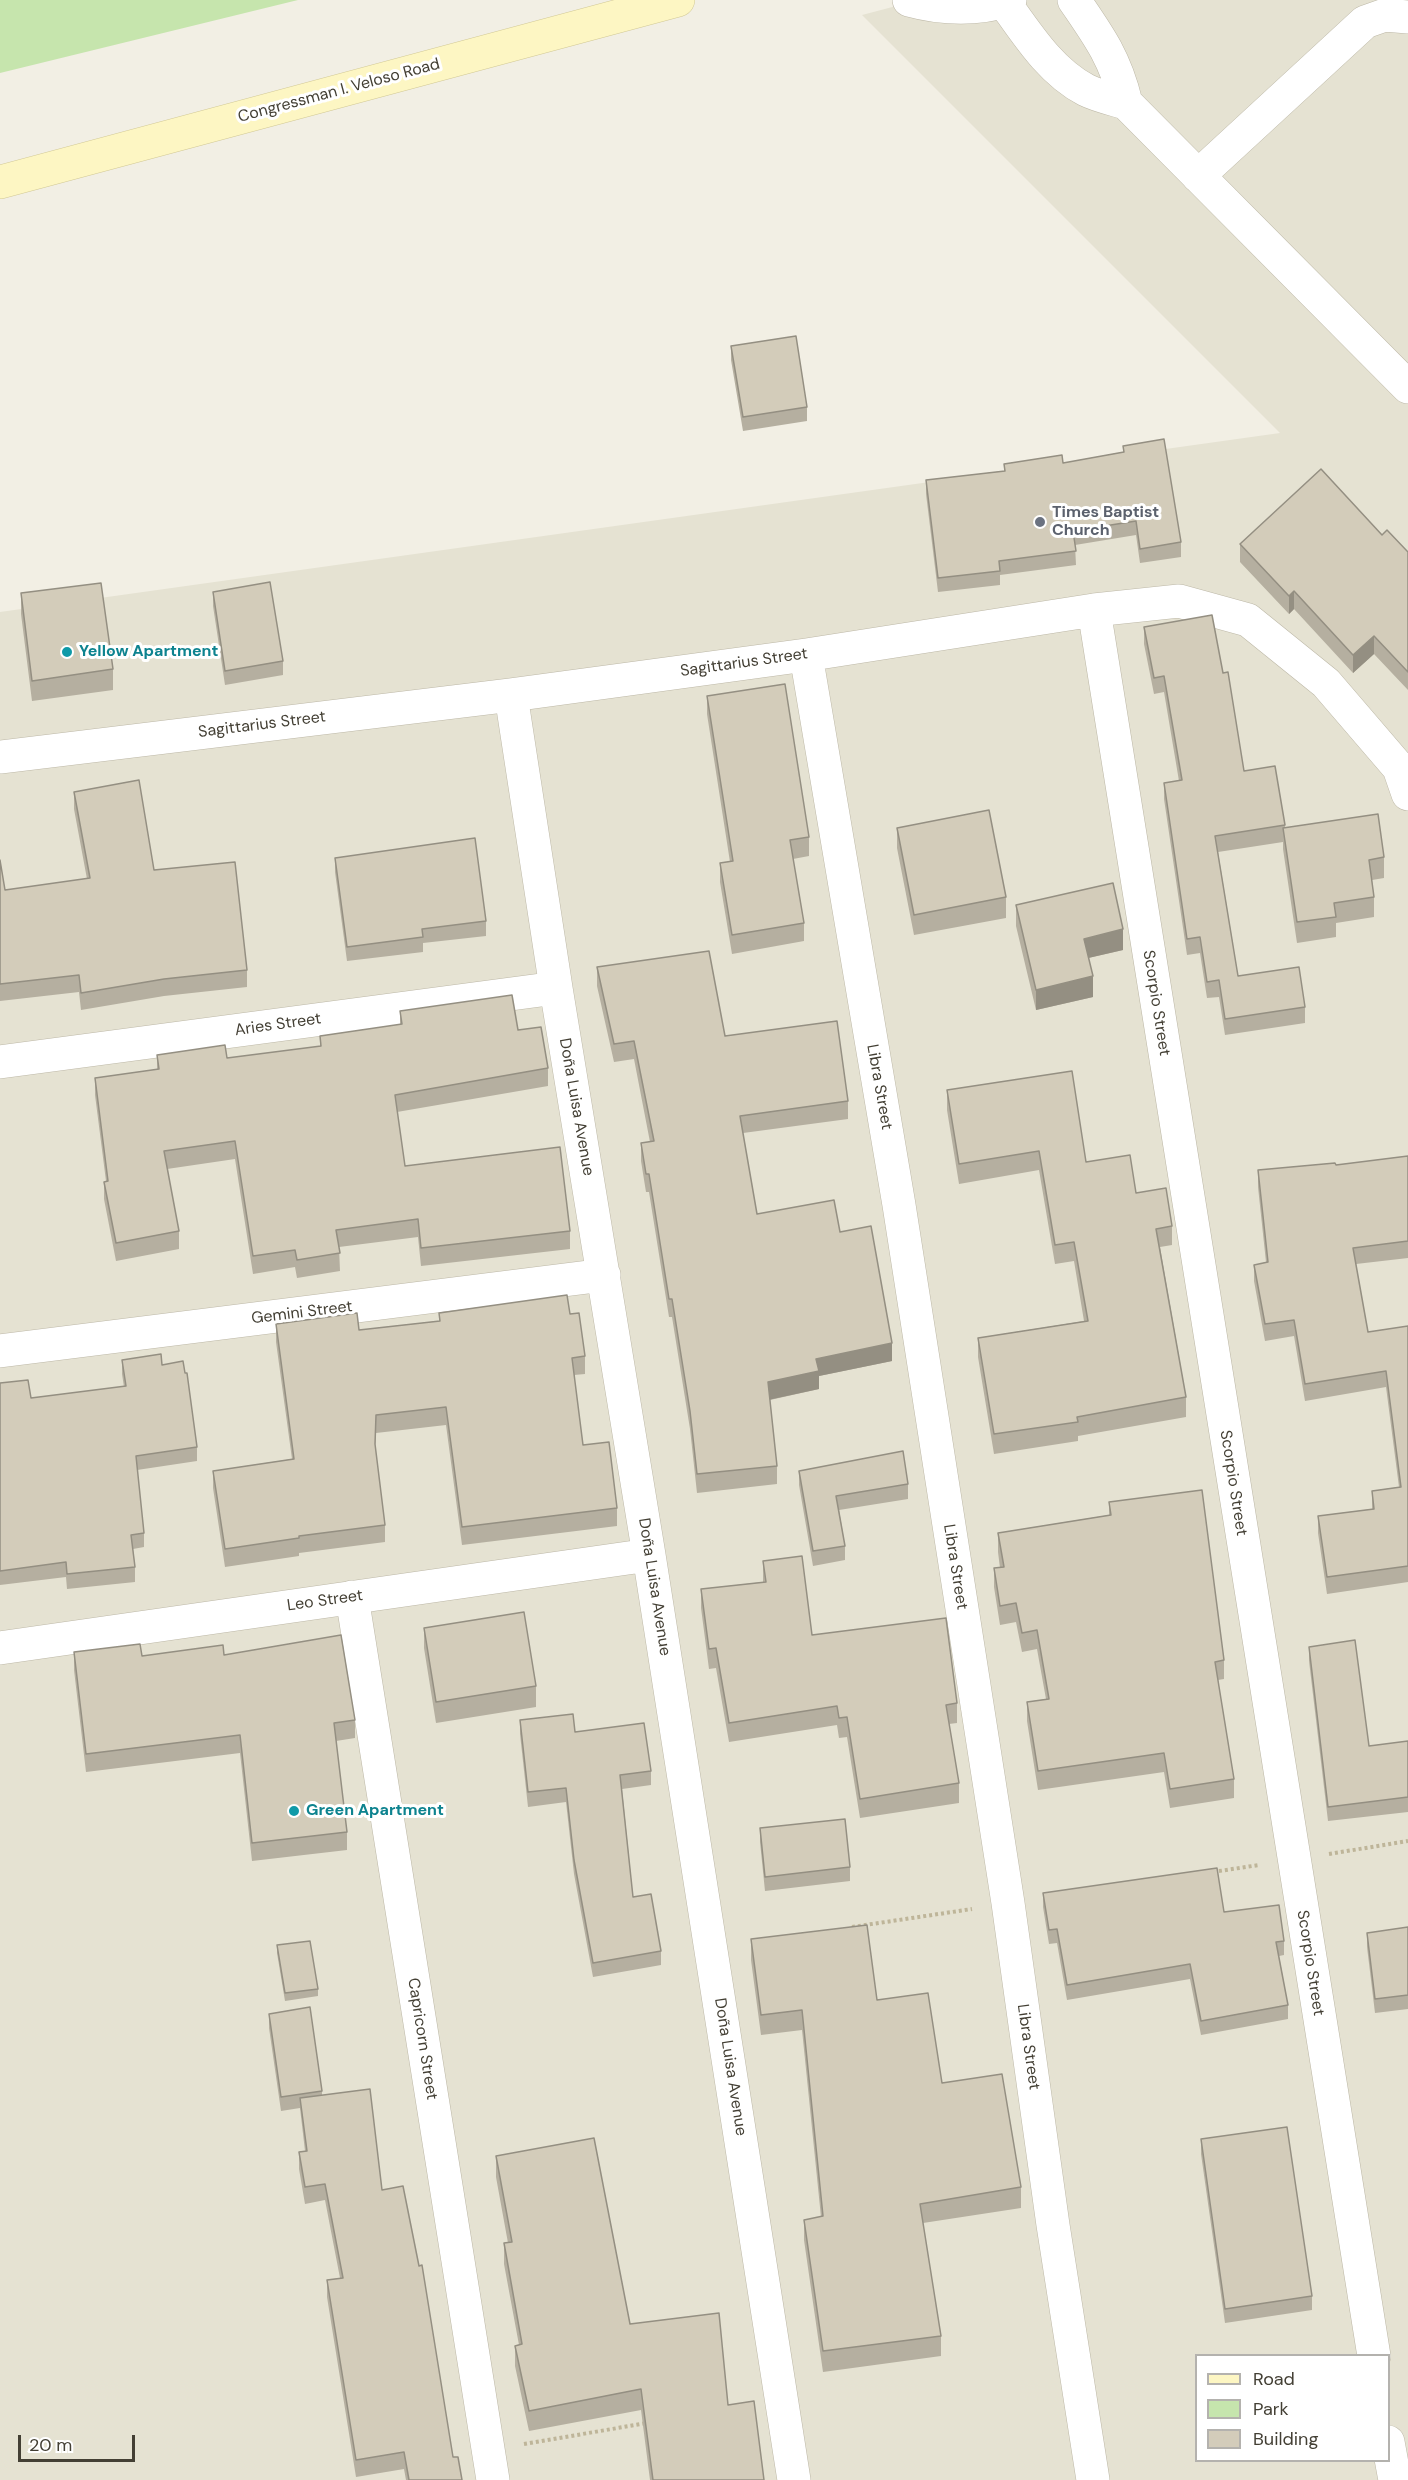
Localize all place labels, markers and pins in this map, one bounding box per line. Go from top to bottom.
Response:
place label: Times Baptist Church [1052,503,1159,541]
marker: Times Baptist Church [1033,515,1047,529]
place label: Yellow Apartment [79,642,218,662]
marker: Yellow Apartment [60,645,74,659]
place label: Green Apartment [306,1801,444,1821]
marker: Green Apartment [287,1804,301,1818]

